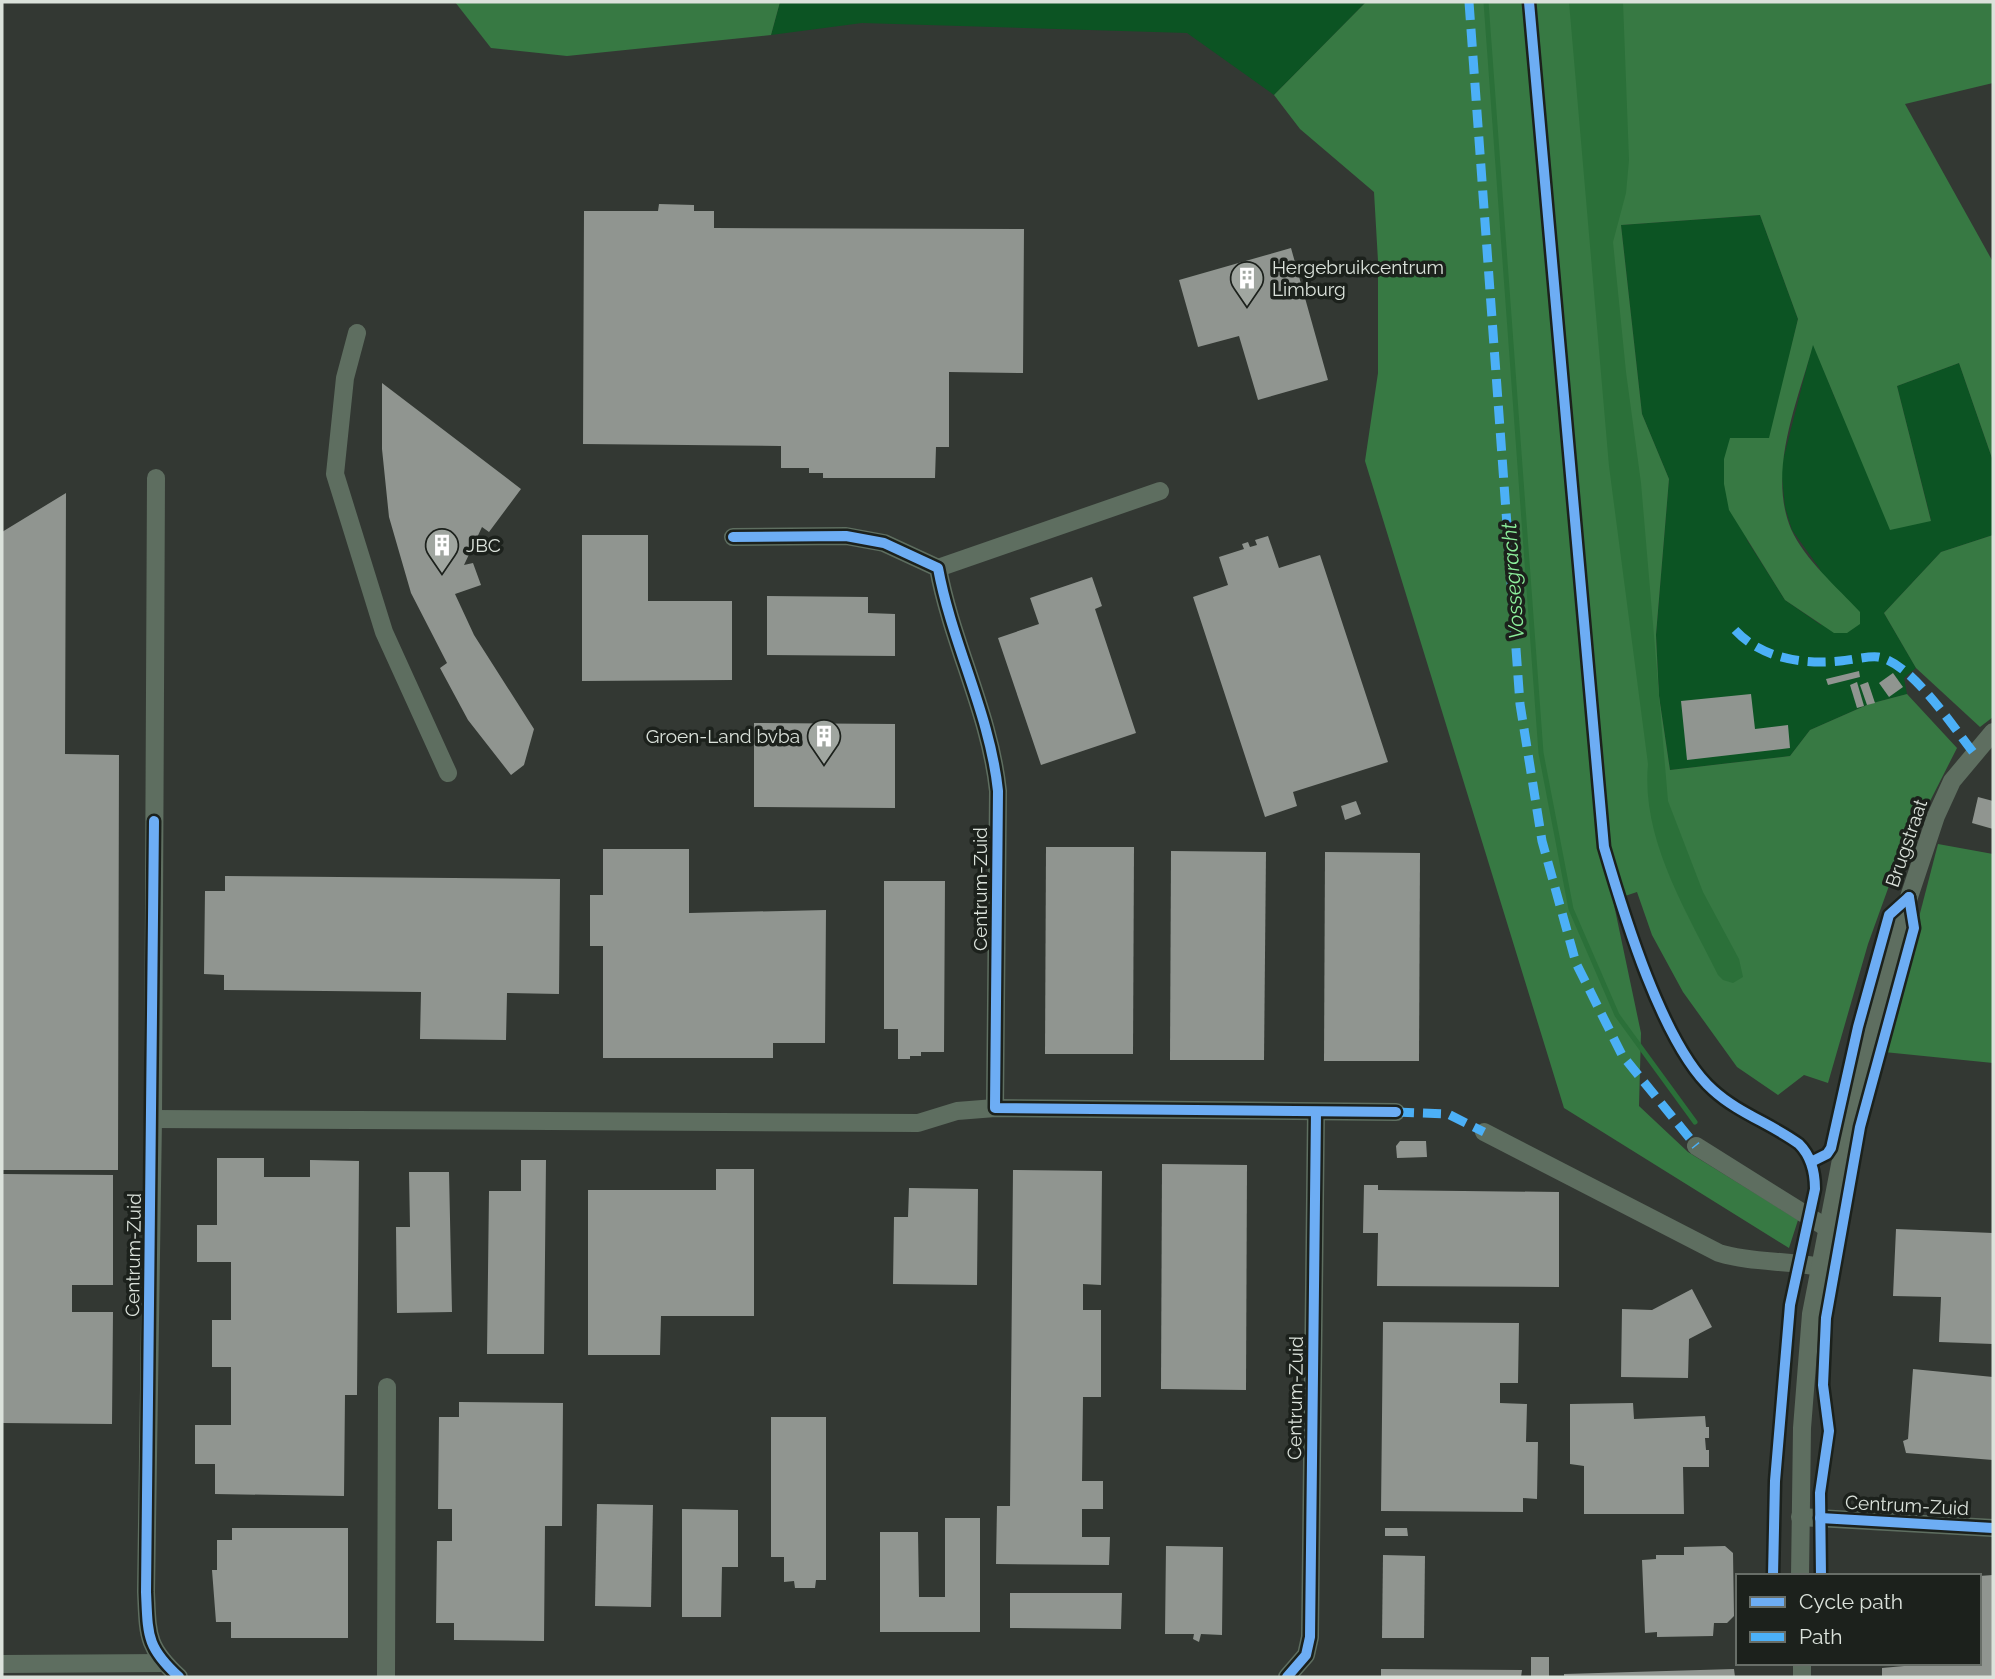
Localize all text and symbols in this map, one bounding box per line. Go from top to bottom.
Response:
place label: Hergebruikcentrum Limburg [1272,256,1444,300]
building icon: Hergebruikcentrum Limburg [1228,259,1266,308]
water label: Vossegracht [1496,522,1529,640]
building icon: JBC [423,526,461,575]
place label: JBC [466,534,501,556]
building icon: Groen-Land bvba [805,717,843,766]
place label: Groen-Land bvba [646,725,800,747]
street label: Brugstraat [1881,796,1932,890]
street label: Centrum-Zuid [969,827,991,951]
street label: Centrum-Zuid [121,1193,145,1317]
street label: Centrum-Zuid [1283,1336,1307,1460]
street label: Centrum-Zuid [1845,1491,1969,1519]
legend [1736,1574,1981,1665]
text: Cycle path [1799,1589,1903,1614]
text: Path [1799,1624,1843,1649]

